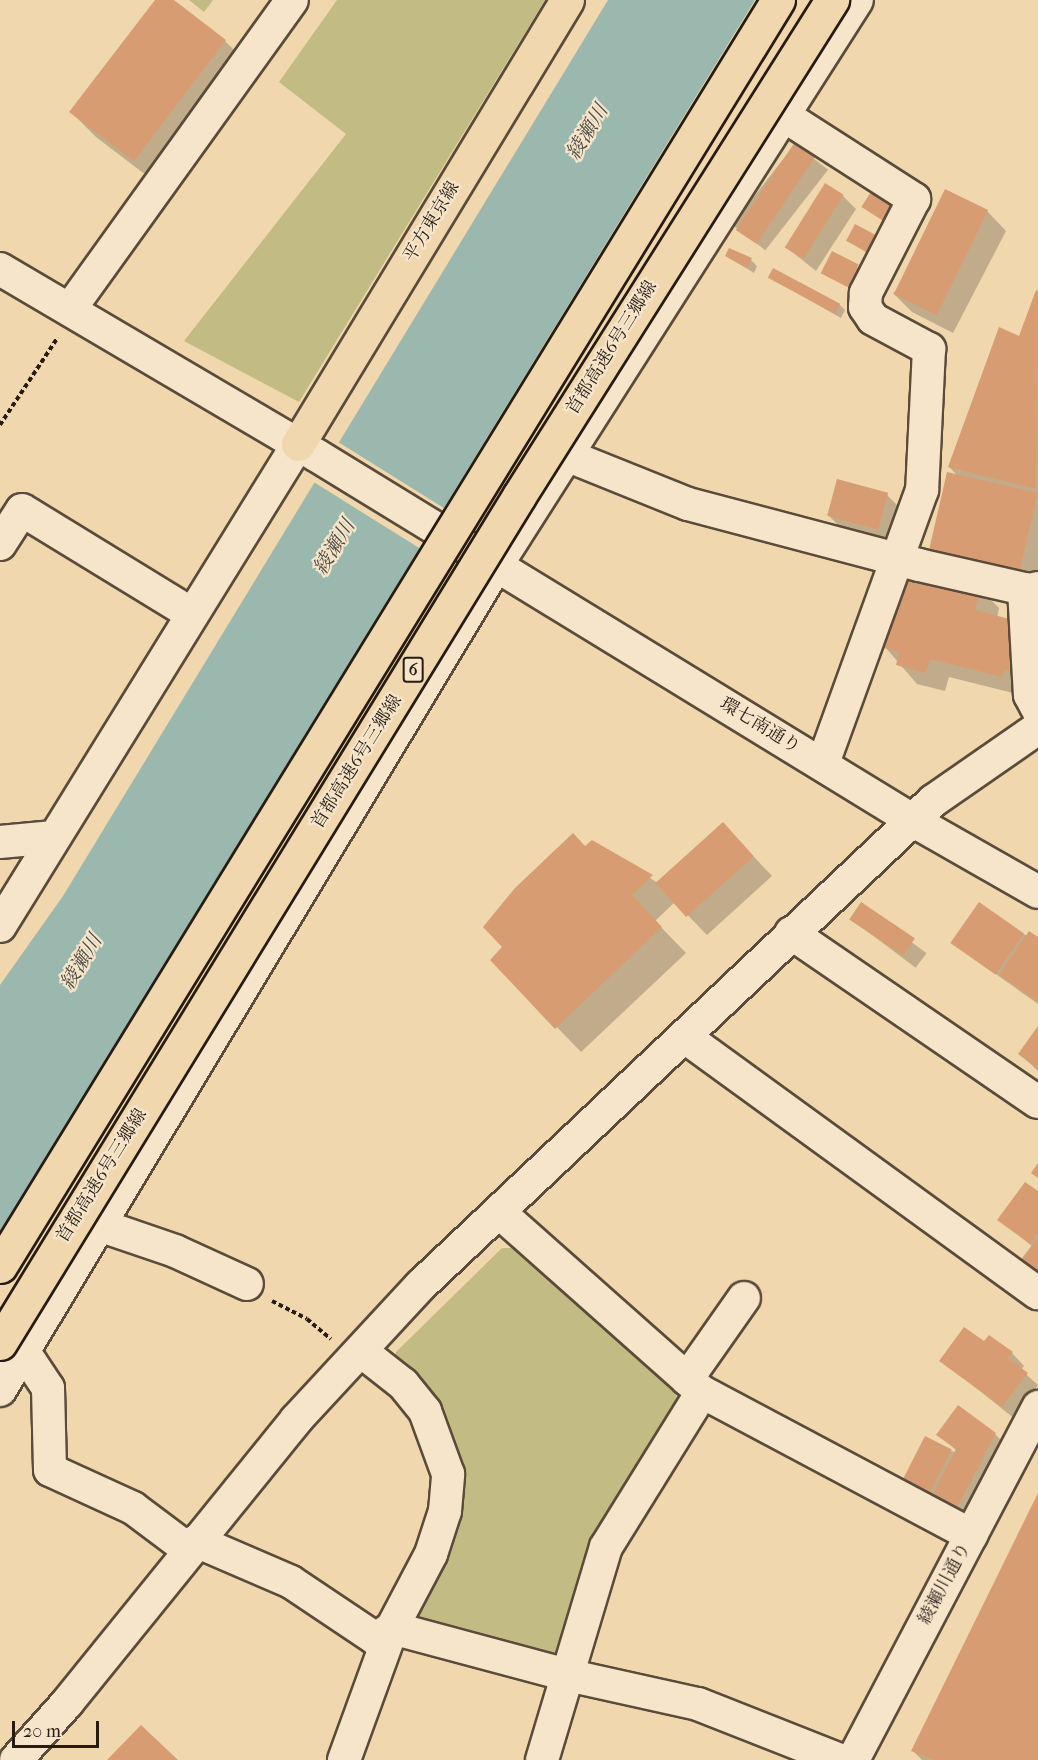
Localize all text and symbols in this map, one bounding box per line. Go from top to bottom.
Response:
water label: 綾瀬川 [561,100,613,164]
street label: 平方東京線 [400,178,464,266]
street label: 首都高速6号三郷線 [562,277,662,419]
water label: 綾瀬川 [308,515,360,579]
road number: 6 [402,657,424,683]
street label: 首都高速6号三郷線 [307,691,407,833]
street label: 環七南通り [716,694,804,758]
water label: 綾瀬川 [55,930,107,994]
street label: 首都高速6号三郷線 [52,1105,152,1247]
street label: 綾瀬川通り [914,1539,976,1629]
scale bar [15,1709,102,1747]
text: 20 m [23,1721,61,1742]

